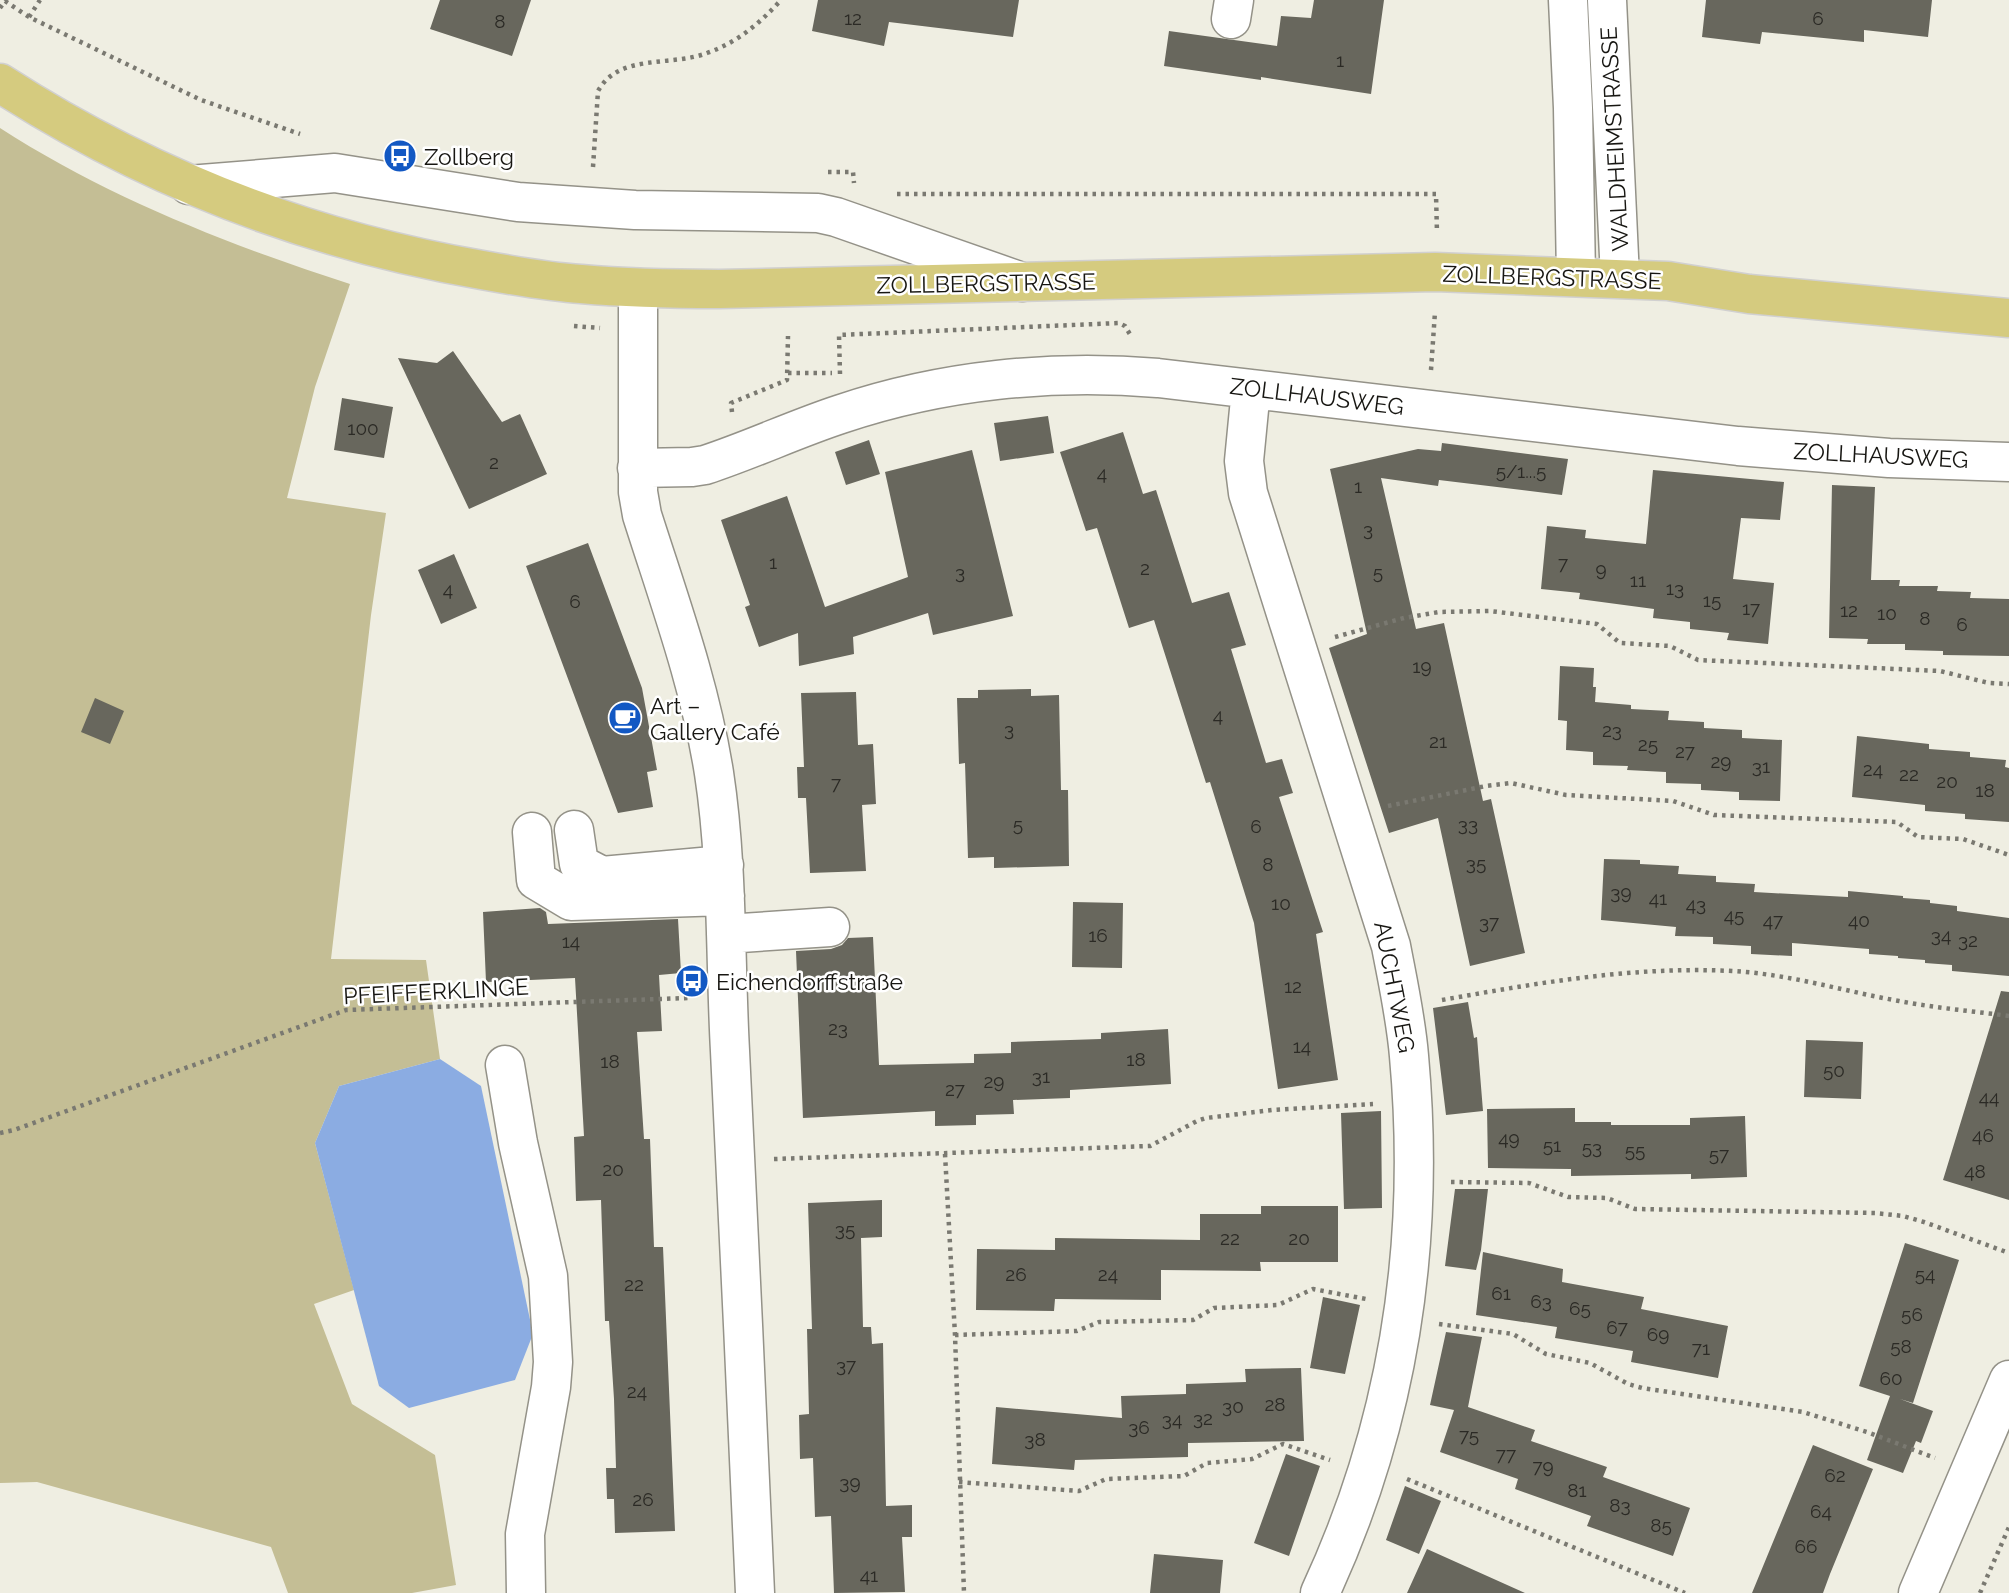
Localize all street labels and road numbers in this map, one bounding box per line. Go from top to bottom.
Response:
street label: WALDHEIMSTRASSE [1595,26,1633,252]
street label: ZOLLBERGSTRASSE [1442,260,1662,294]
street label: ZOLLBERGSTRASSE [876,268,1096,298]
street label: ZOLLHAUSWEG [1228,372,1406,420]
street label: ZOLLHAUSWEG [1793,437,1969,473]
street label: AUCHTWEG [1369,919,1421,1055]
street label: PFEIFFERKLINGE [343,973,529,1009]

